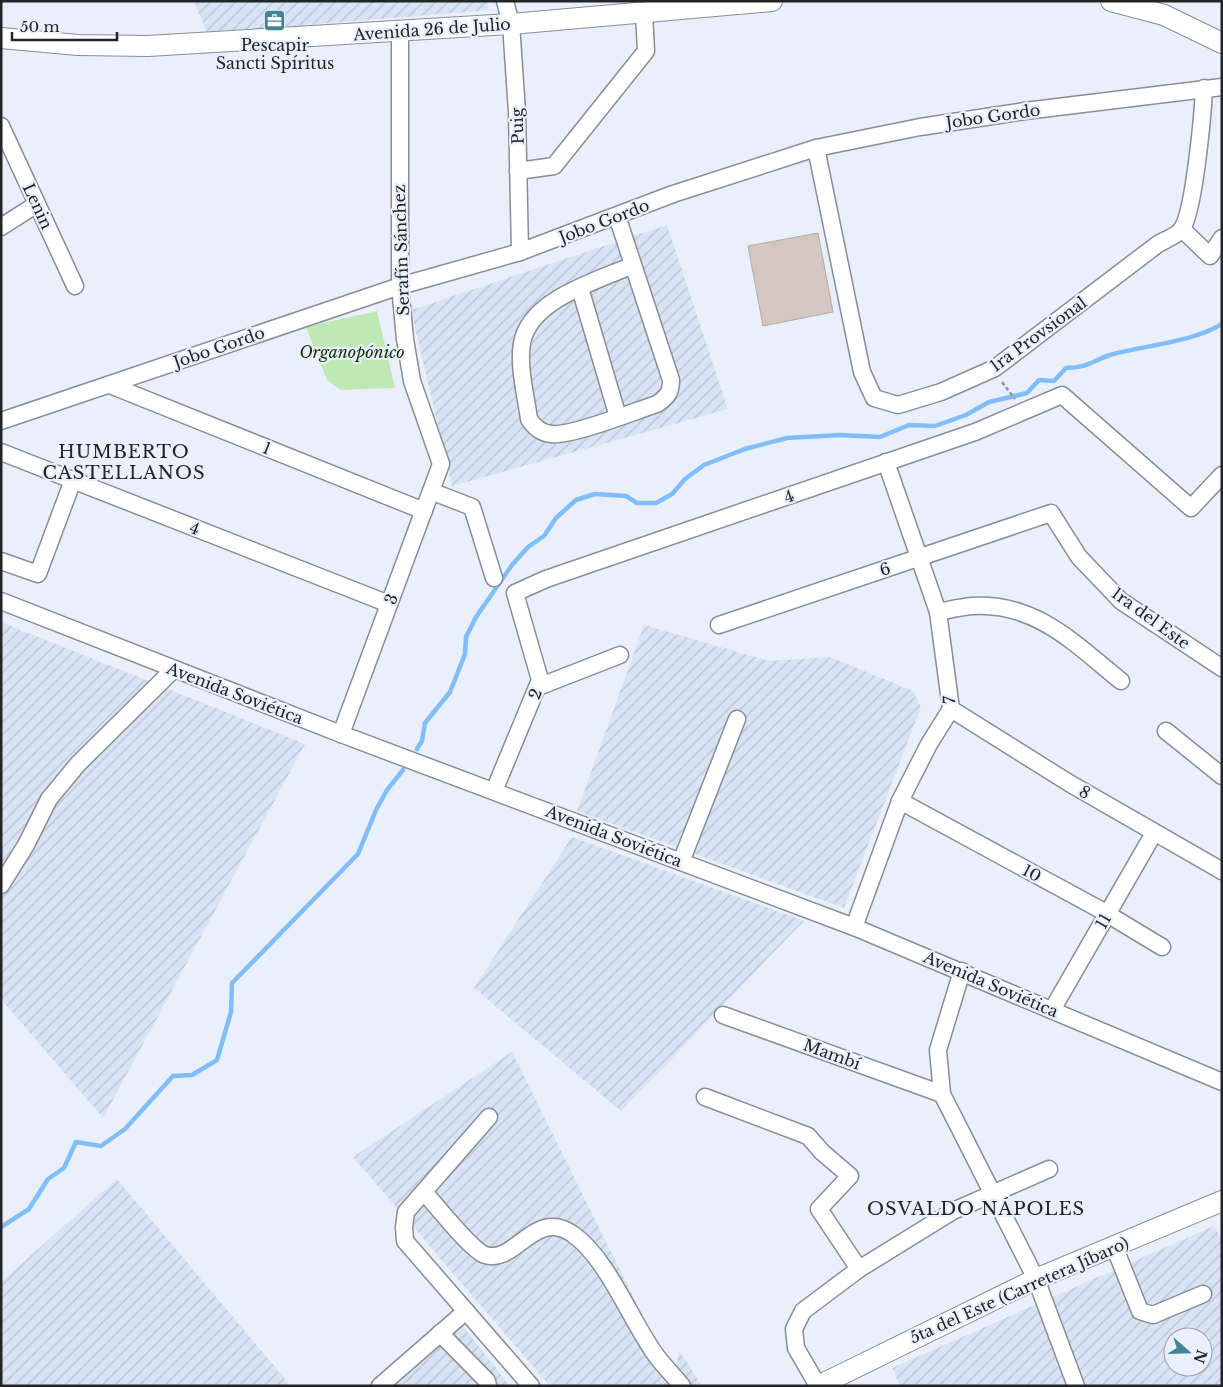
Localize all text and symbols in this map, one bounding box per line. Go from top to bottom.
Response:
office icon: Pescapir Sancti Spíritus [263,9,287,33]
scale bar [12,10,118,42]
street label: Avenida 26 de Julio [352,14,511,45]
text: 50 m [20,17,60,36]
place label: Pescapir Sancti Spíritus [216,35,334,73]
street label: Jobo Gordo [943,99,1041,133]
street label: Puig [506,107,528,145]
street label: Lenin [19,180,57,232]
street label: Serafín Sánchez [389,184,413,316]
street label: Jobo Gordo [554,195,652,248]
street label: 1ra Provsional [986,292,1090,376]
street label: Jobo Gordo [169,322,267,373]
park label: Organopónico [299,342,405,362]
street label: 1 [260,437,274,459]
district label: HUMBERTO CASTELLANOS [42,441,206,484]
street label: 4 [781,485,797,507]
street label: 4 [187,517,203,539]
street label: 6 [877,558,893,580]
street label: 1ra del Este [1108,583,1194,653]
street label: 3 [380,591,402,607]
street label: Avenida Soviética [163,657,306,728]
street label: 2 [524,686,546,702]
street label: 7 [939,695,959,704]
street label: 8 [1076,781,1094,803]
street label: Avenida Soviética [542,800,685,871]
street label: 10 [1019,860,1045,886]
street label: 11 [1091,910,1115,932]
street label: Avenida Soviética [920,946,1061,1021]
street label: Mambí [801,1034,864,1074]
district label: OSVALDO NÁPOLES [867,1197,1085,1220]
street label: 5ta del Este (Carretera Jíbaro) [906,1233,1132,1347]
north arrow [1163,1327,1213,1377]
text: N [1190,1347,1211,1366]

